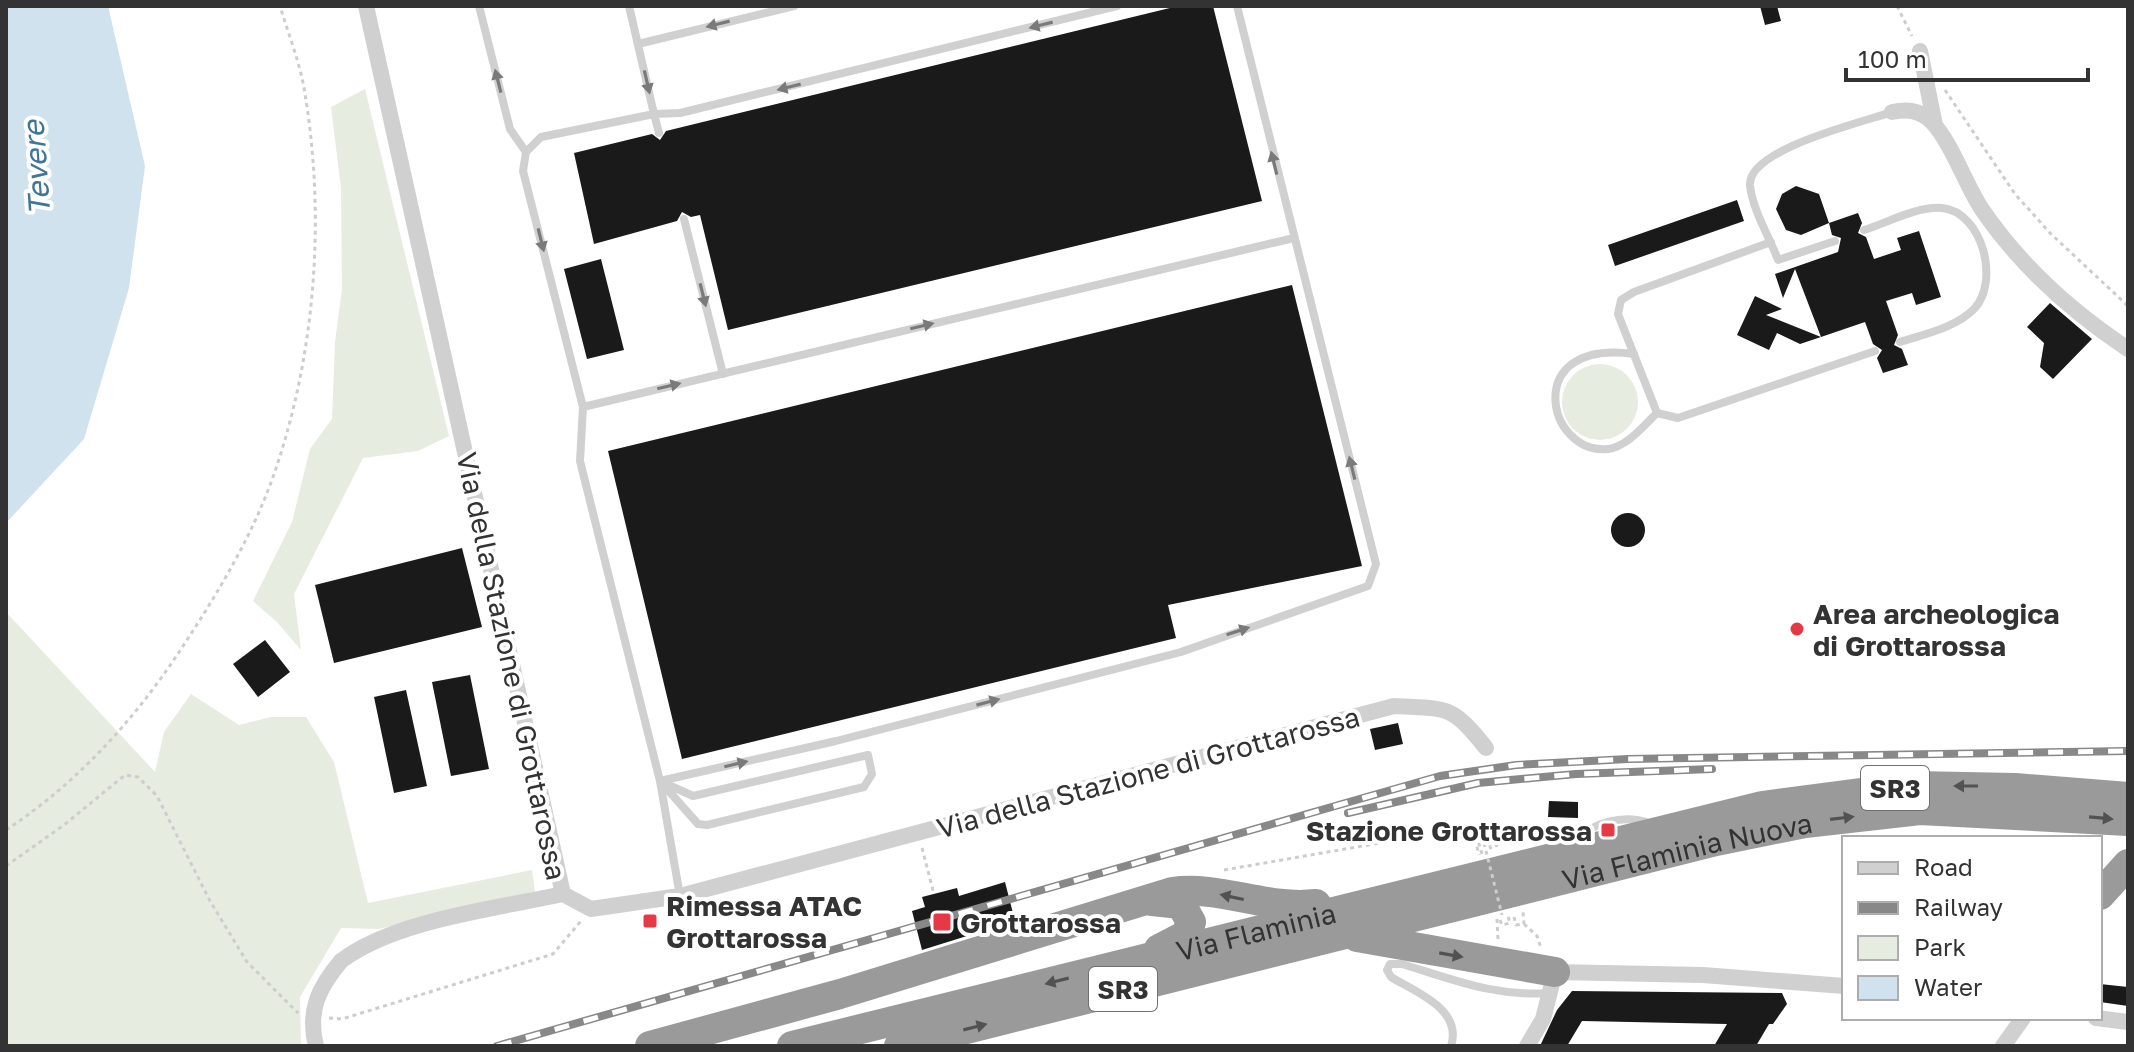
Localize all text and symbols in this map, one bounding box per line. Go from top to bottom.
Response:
one-way arrow [705,19,730,31]
one-way arrow [1029,19,1054,31]
scale bar [1846,32,2088,82]
text: 100 m [1858,44,1927,73]
one-way arrow [491,69,503,94]
one-way arrow [641,70,654,95]
one-way arrow [776,81,801,93]
water label: Tevere [15,117,57,217]
one-way arrow [1268,150,1280,175]
one-way arrow [535,228,548,253]
one-way arrow [698,282,710,307]
one-way arrow [910,320,935,332]
one-way arrow [657,380,682,392]
street label: Via della Stazione di Grottarossa [450,449,574,883]
one-way arrow [1345,455,1357,480]
place label: Area archeologica di Grottarossa [1813,597,2060,662]
marker: Area archeologica di Grottarossa [1788,620,1806,638]
one-way arrow [1227,624,1251,637]
one-way arrow [976,695,1001,707]
street label: Via della Stazione di Grottarossa [933,700,1363,844]
one-way arrow [724,757,749,770]
road number: SR3 [1861,766,1929,810]
one-way arrow [1953,780,1978,792]
street label: Via Flaminia Nuova [1559,806,1815,895]
one-way arrow [1830,811,1855,824]
one-way arrow [2089,812,2114,825]
place label: Stazione Grottarossa [1306,814,1592,847]
marker: Stazione Grottarossa [1599,821,1617,839]
legend [1842,836,2102,1020]
text: Road [1914,852,1973,881]
place label: Rimessa ATAC Grottarossa [666,889,862,954]
one-way arrow [1220,890,1245,903]
text: Railway [1914,892,2003,921]
street label: Via Flaminia [1173,896,1339,967]
place label: Grottarossa [960,906,1121,939]
marker: Grottarossa [931,911,953,933]
marker: Rimessa ATAC Grottarossa [641,912,659,930]
text: Park [1914,932,1966,961]
one-way arrow [1439,949,1464,961]
road number: SR3 [1089,967,1157,1011]
text: Water [1914,972,1982,1001]
one-way arrow [1045,976,1070,988]
one-way arrow [962,1020,987,1032]

